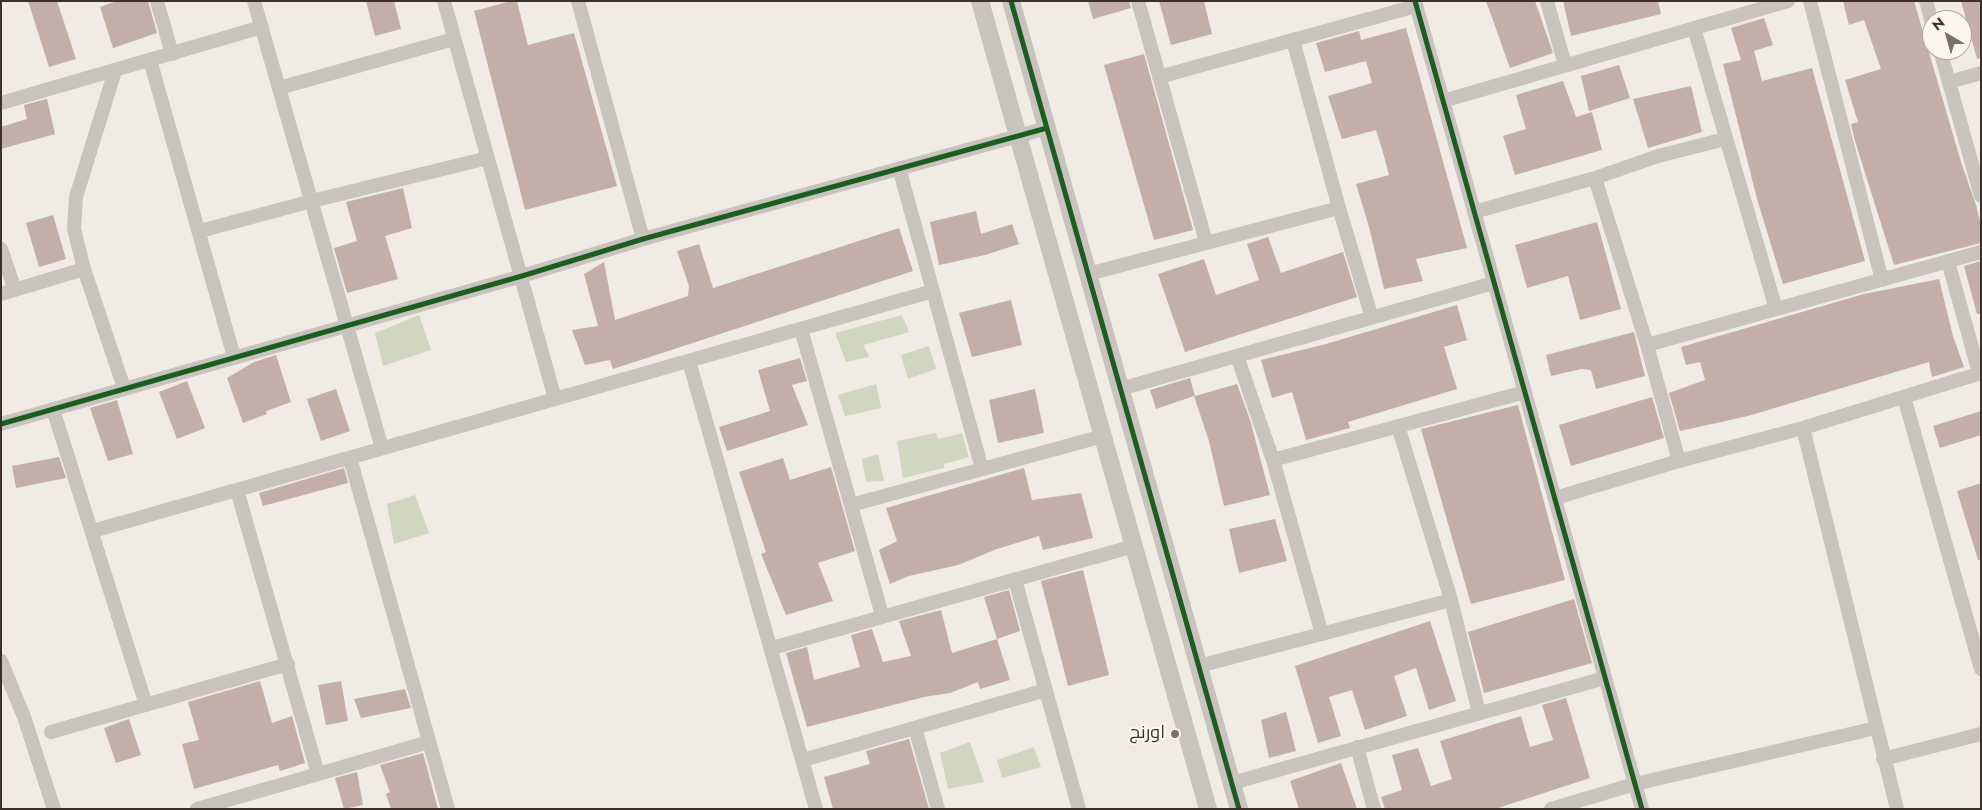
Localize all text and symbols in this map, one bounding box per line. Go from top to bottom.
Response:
north arrow [1922,10,1972,60]
text: N [1928,13,1949,35]
place label: اورنج [1130,723,1165,745]
marker: اورنج [1169,728,1181,740]

